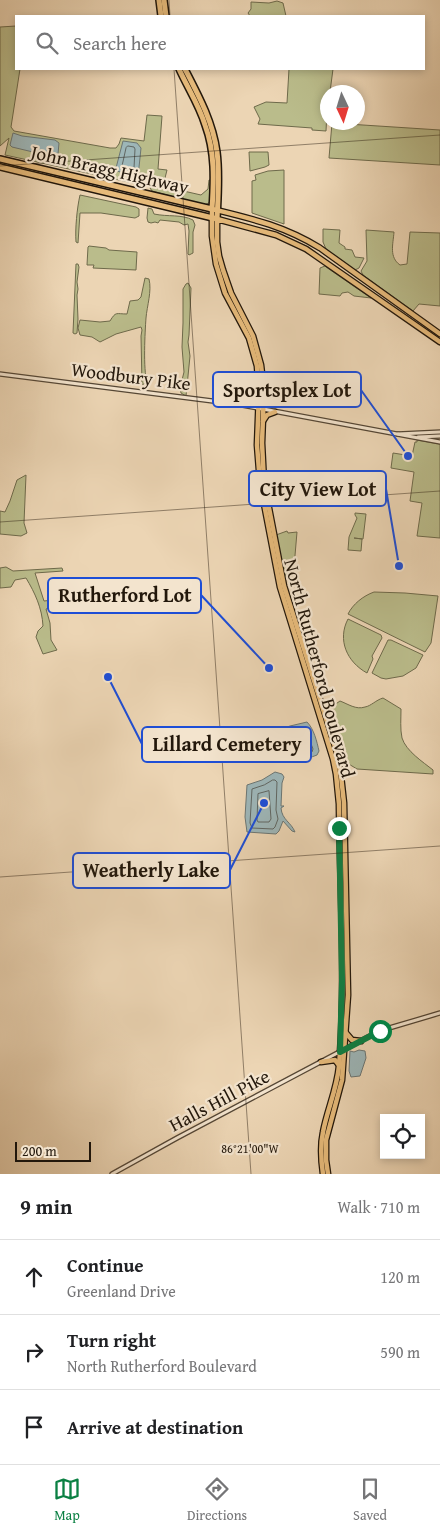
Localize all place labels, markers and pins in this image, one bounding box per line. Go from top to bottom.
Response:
callout: Sportsplex Lot [213,372,361,407]
callout: City View Lot [249,471,386,506]
callout: Rutherford Lot [48,578,201,613]
callout: Lillard Cemetery [142,727,311,762]
callout: Weatherly Lake [73,853,230,888]

